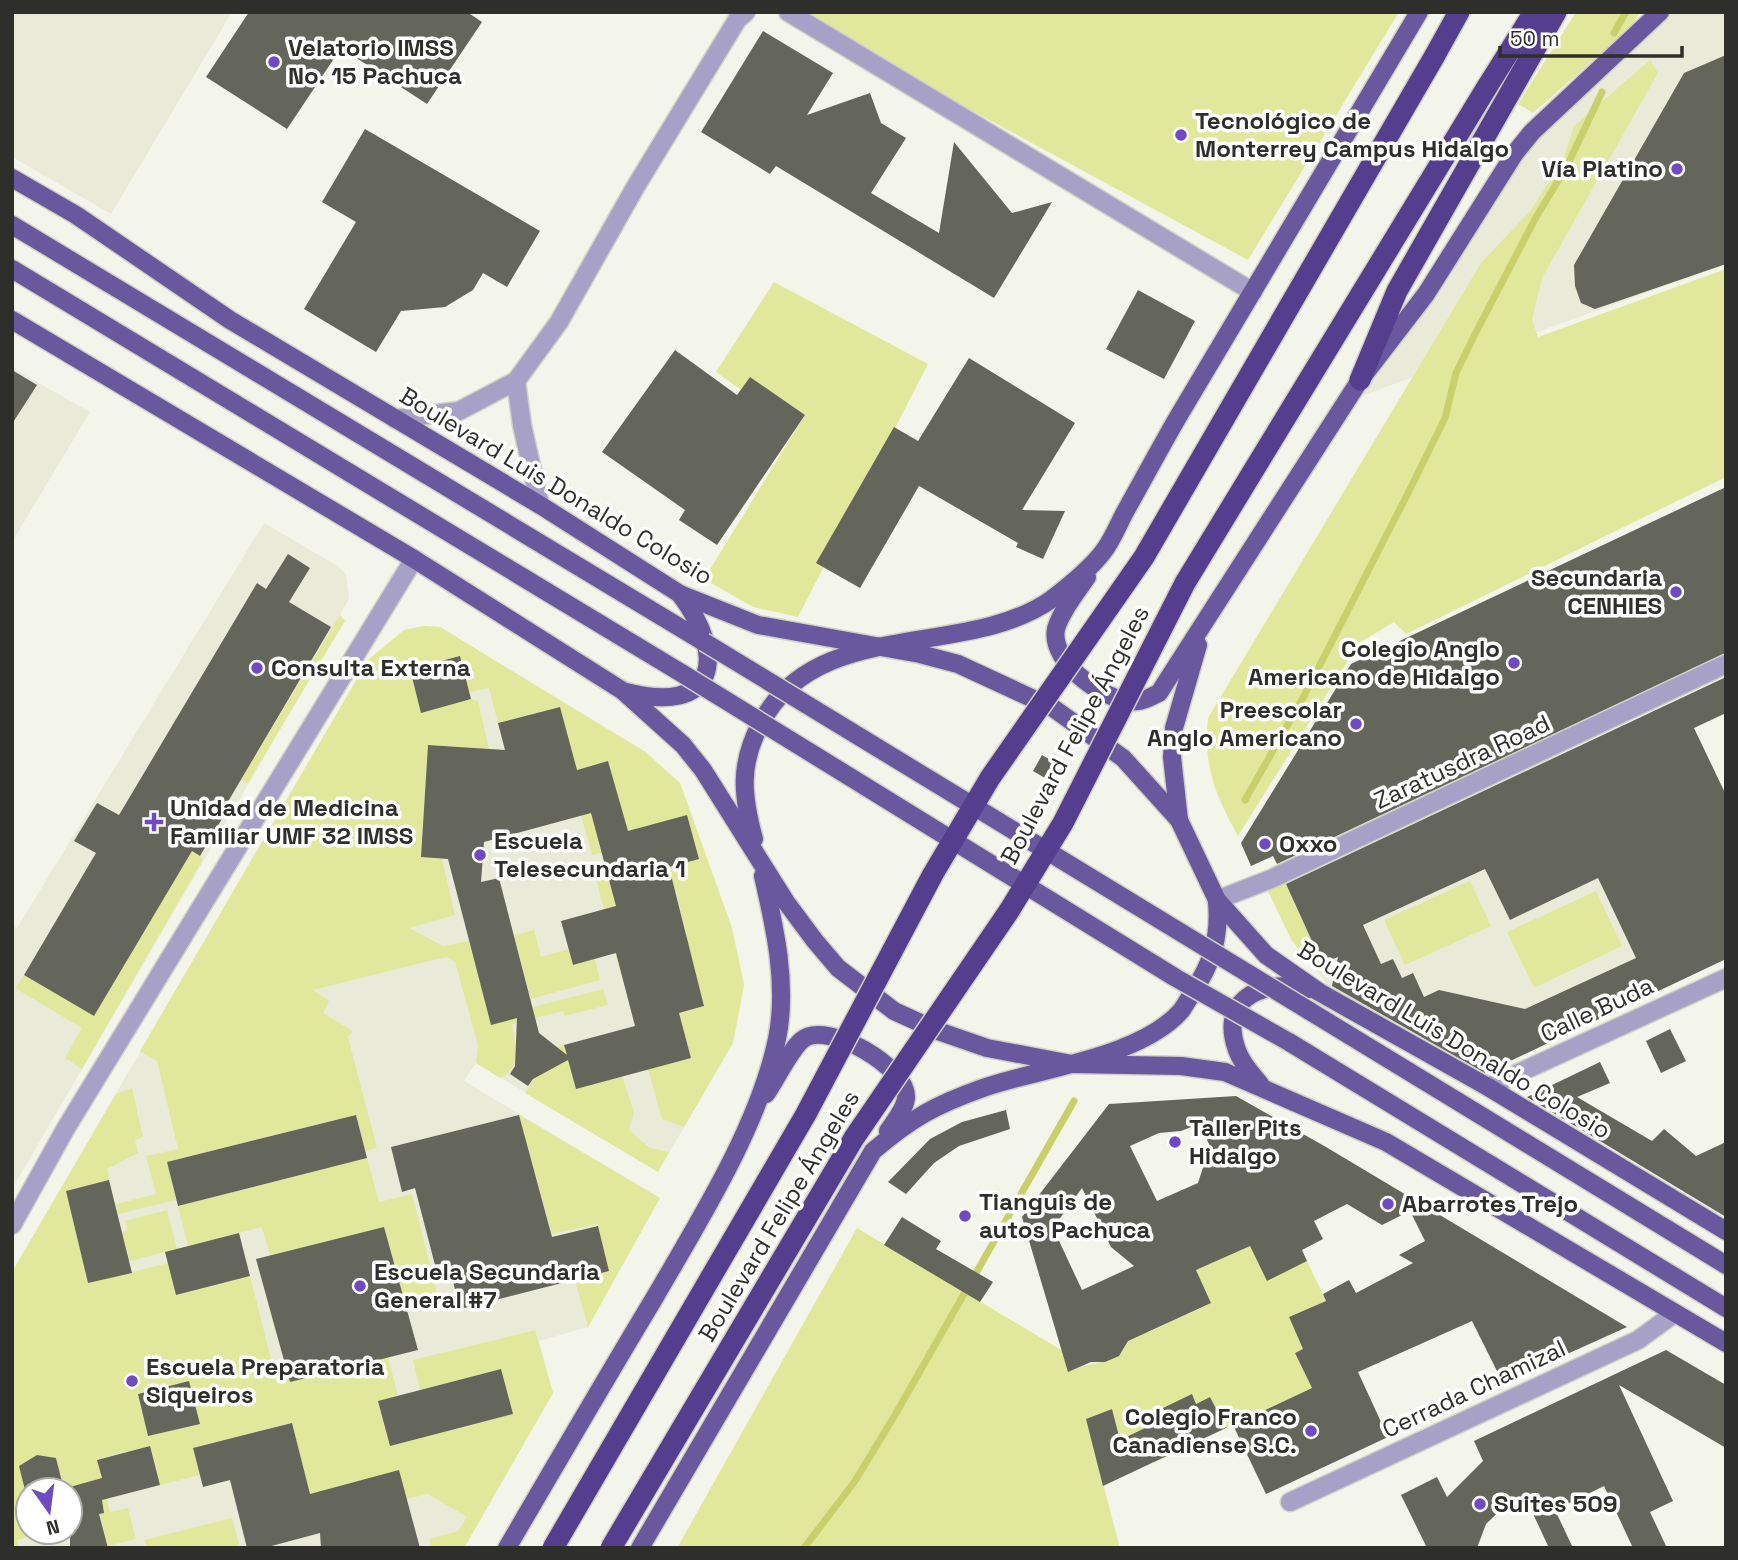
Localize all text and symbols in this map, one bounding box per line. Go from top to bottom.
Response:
scale bar [1500,14,1682,58]
text: 50 m [1510,25,1560,52]
place label: Velatorio IMSS No. 15 Pachuca [288,32,462,91]
marker: Velatorio IMSS No. 15 Pachuca [266,54,282,70]
place label: Tecnológico de Monterrey Campus Hidalgo [1195,105,1509,164]
marker: Tecnológico de Monterrey Campus Hidalgo [1173,127,1189,143]
place label: Vía Platino [1541,153,1663,184]
marker: Vía Platino [1669,161,1685,177]
street label: Boulevard Luis Donaldo Colosio [394,380,718,592]
place label: Secundaria CENHIES [1531,562,1662,621]
marker: Secundaria CENHIES [1668,584,1684,600]
street label: Boulevard Felipe Ángeles [993,600,1156,869]
place label: Colegio Anglo Americano de Hidalgo [1248,633,1500,692]
place label: Consulta Externa [271,652,471,683]
marker: Colegio Anglo Americano de Hidalgo [1506,655,1522,671]
marker: Consulta Externa [249,660,265,676]
place label: Preescolar Anglo Americano [1147,694,1342,753]
street label: Zaratusdra Road [1369,707,1555,816]
marker: Preescolar Anglo Americano [1348,716,1364,732]
place label: Unidad de Medicina Familiar UMF 32 IMSS [170,792,413,851]
marker: Unidad de Medicina Familiar UMF 32 IMSS [144,812,164,832]
place label: Escuela Telesecundaria 1 [494,825,686,884]
place label: Oxxo [1279,828,1338,859]
marker: Oxxo [1257,836,1273,852]
marker: Escuela Telesecundaria 1 [472,847,488,863]
street label: Boulevard Luis Donaldo Colosio [1292,934,1616,1146]
street label: Calle Buda [1535,970,1658,1049]
street label: Boulevard Felipe Ángeles [691,1084,866,1347]
place label: Taller Pits Hidalgo [1189,1112,1302,1171]
marker: Taller Pits Hidalgo [1167,1134,1183,1150]
place label: Tianguis de autos Pachuca [979,1186,1151,1245]
place label: Abarrotes Trejo [1402,1188,1578,1219]
marker: Abarrotes Trejo [1380,1196,1396,1212]
marker: Tianguis de autos Pachuca [957,1208,973,1224]
place label: Escuela Secundaria General #7 [374,1256,600,1315]
marker: Escuela Secundaria General #7 [352,1278,368,1294]
street label: Cerrada Chamizal [1377,1332,1570,1445]
place label: Escuela Preparatoria Siqueiros [146,1351,385,1410]
marker: Escuela Preparatoria Siqueiros [124,1373,140,1389]
place label: Colegio Franco Canadiense S.C. [1113,1401,1297,1460]
marker: Colegio Franco Canadiense S.C. [1303,1423,1319,1439]
north arrow [14,1476,84,1546]
place label: Suites 509 [1494,1488,1618,1519]
marker: Suites 509 [1472,1496,1488,1512]
text: N [44,1513,62,1541]

